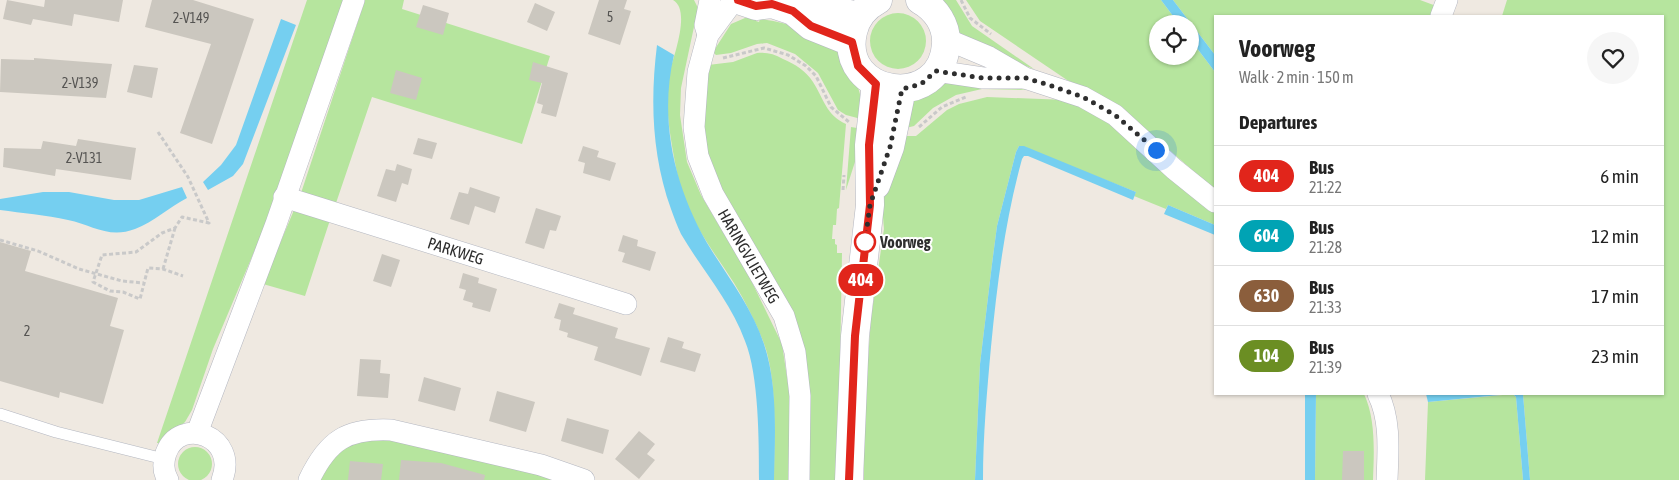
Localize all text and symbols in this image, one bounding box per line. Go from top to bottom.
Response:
house number: 5 [607,9,613,25]
house number: 2-V149 [173,10,209,26]
map controls [1149,15,1199,65]
button: locate [1149,15,1199,65]
button: heart [1587,32,1639,84]
text: Voorweg [1239,35,1315,62]
text: Walk · 2 min · 150 m [1239,68,1353,86]
house number: 2-V139 [62,75,98,91]
text: Departures [1239,111,1317,133]
your location [1144,138,1169,163]
house number: 2-V131 [66,150,102,166]
text: Bus [1309,156,1334,178]
text: 404 [1254,165,1279,186]
text: 6 min [1600,165,1639,187]
text: 21:22 [1309,178,1342,196]
street label: HARINGVLIETWEG [715,206,784,306]
text: Bus [1309,216,1334,238]
text: 604 [1254,225,1279,246]
text: 12 min [1591,225,1639,247]
marker: Voorweg [854,231,876,253]
place label: Voorweg [879,233,931,251]
street label: PARKWEG [426,234,486,268]
text: 21:28 [1309,238,1342,256]
line badge: 404 [832,264,890,296]
text: 404 [848,269,874,290]
text: Bus [1309,276,1334,298]
text: 630 [1254,285,1279,306]
text: 17 min [1591,285,1639,307]
text: 21:33 [1309,298,1342,316]
house number: 2 [24,323,30,339]
text: Bus [1309,336,1334,358]
text: 104 [1254,345,1279,366]
text: 23 min [1591,345,1639,367]
text: 21:39 [1309,358,1342,376]

